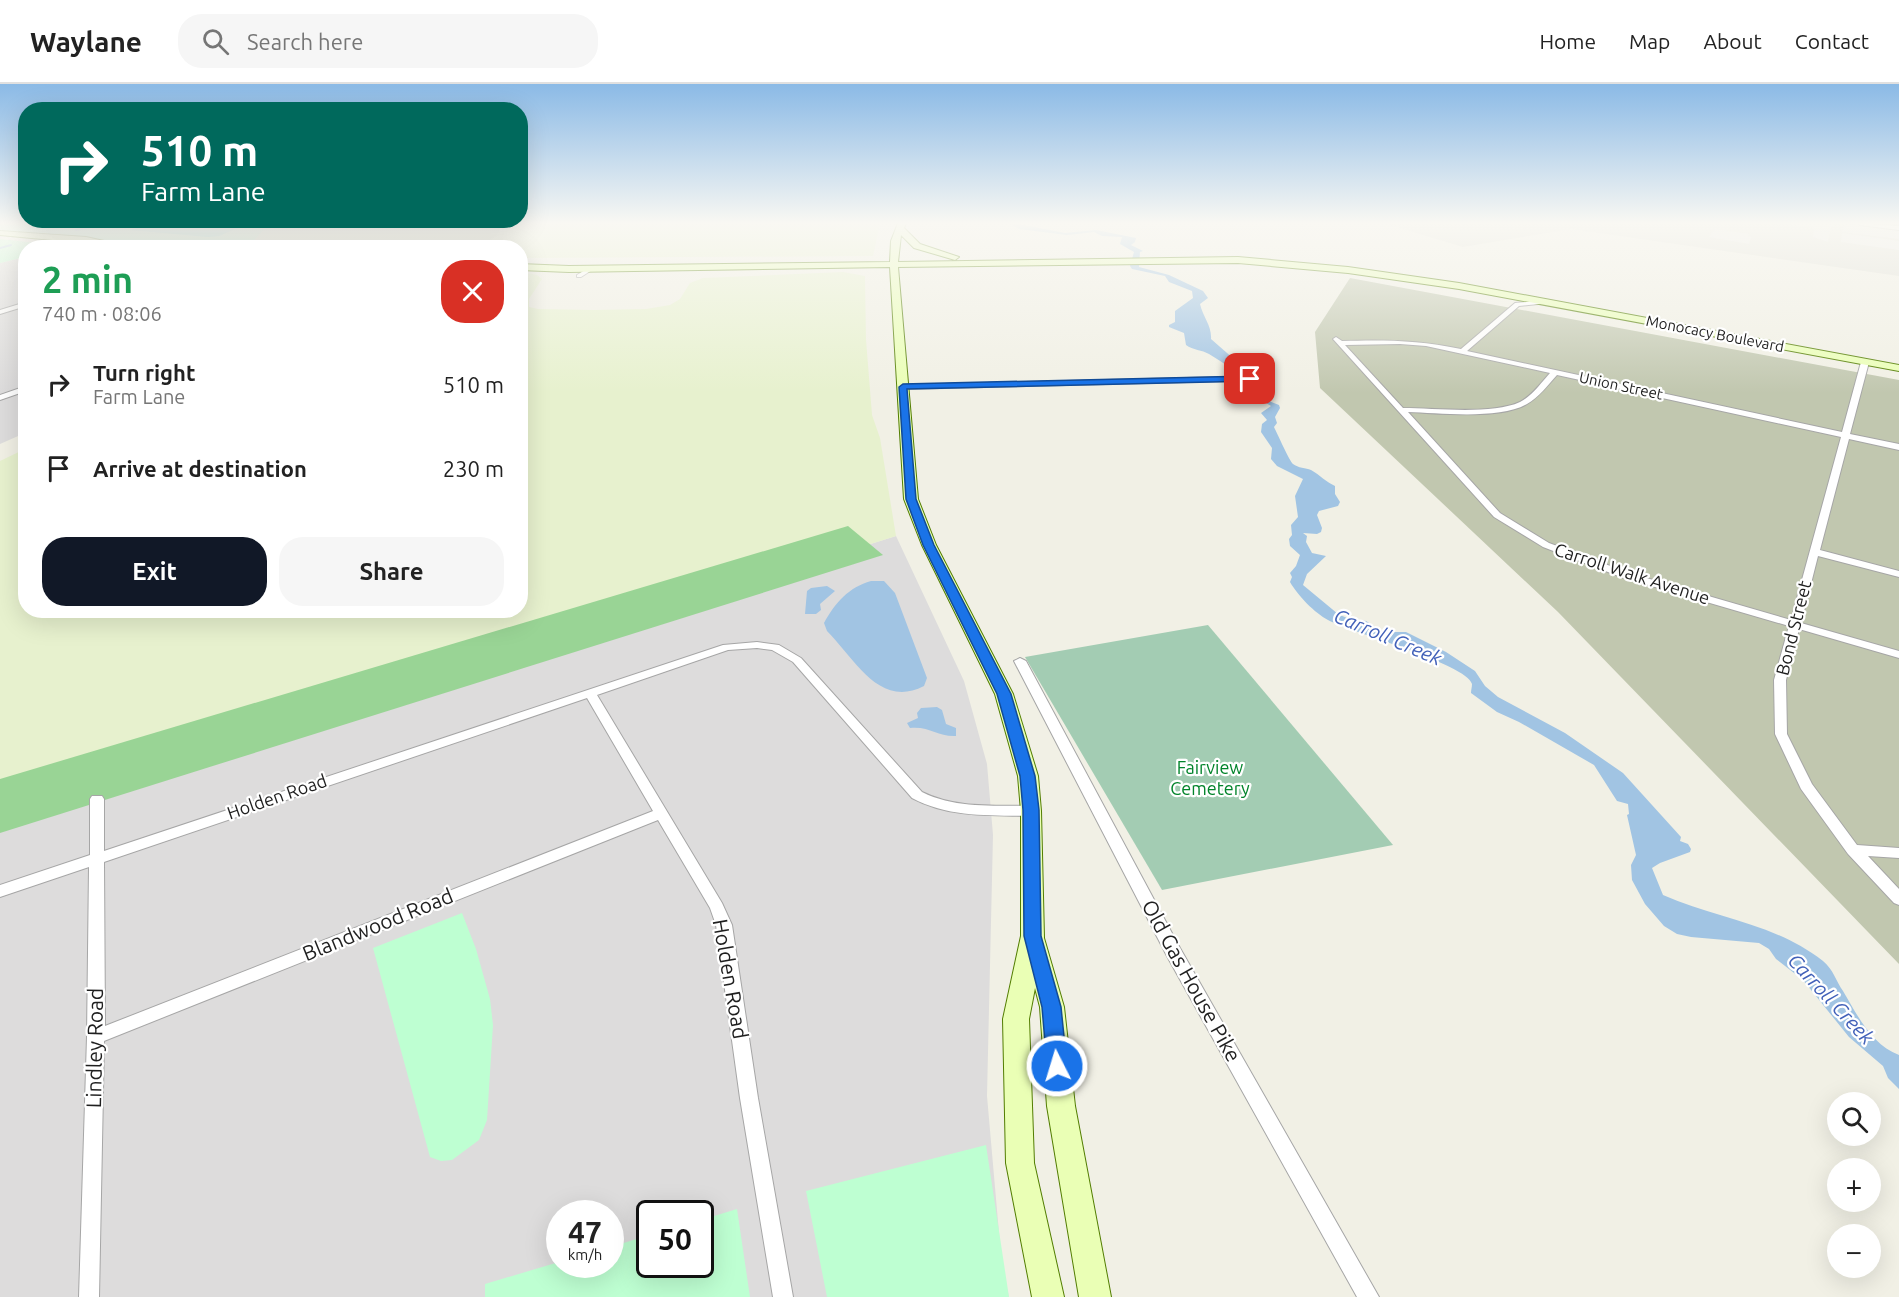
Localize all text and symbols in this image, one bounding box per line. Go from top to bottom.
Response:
search box [178,14,598,68]
icon: search [199,25,232,58]
text: Waylane [30,26,142,57]
text: Search here [247,29,363,54]
text: Home [1539,29,1596,53]
text: Map [1629,29,1670,53]
text: About [1703,29,1762,53]
text: Contact [1795,29,1869,53]
icon: right [42,126,120,204]
text: 510 m [141,127,258,174]
text: Farm Lane [141,176,266,206]
text: 2 min [42,259,133,300]
button: close [441,260,504,323]
text: 740 m · 08:06 [42,302,162,325]
street label: Monocacy Boulevard [1645,312,1786,355]
pin [1224,353,1275,404]
text: Turn right [93,360,195,385]
icon: arrive [1233,362,1266,395]
icon: right [42,368,75,401]
street label: Union Street [1578,368,1665,403]
text: 510 m [443,372,504,397]
text: Farm Lane [93,385,185,408]
icon: arrive [42,452,75,485]
text: Arrive at destination [93,456,307,481]
text: 230 m [443,456,504,481]
button: Exit [42,537,267,606]
button: Share [279,537,504,606]
street label: Carroll Walk Avenue [1552,538,1713,608]
street label: Bond Street [1772,578,1814,677]
water label: Carroll Creek [1331,603,1446,670]
park label: Fairview Cemetery [1170,757,1250,798]
street label: Holden Road [224,770,329,822]
street label: Blandwood Road [299,883,456,965]
street label: Old Gas House Pike [1137,895,1246,1066]
street label: Holden Road [709,917,753,1041]
water label: Carroll Creek [1784,949,1880,1049]
street label: Lindley Road [81,988,107,1108]
position arrow [1025,1034,1089,1098]
map controls [1827,1092,1881,1278]
button: search [1827,1092,1881,1146]
button: + [1827,1158,1881,1212]
speed limit sign: 50 [636,1200,714,1278]
text: 47 [568,1215,602,1249]
button: − [1827,1224,1881,1278]
text: km/h [568,1246,602,1263]

